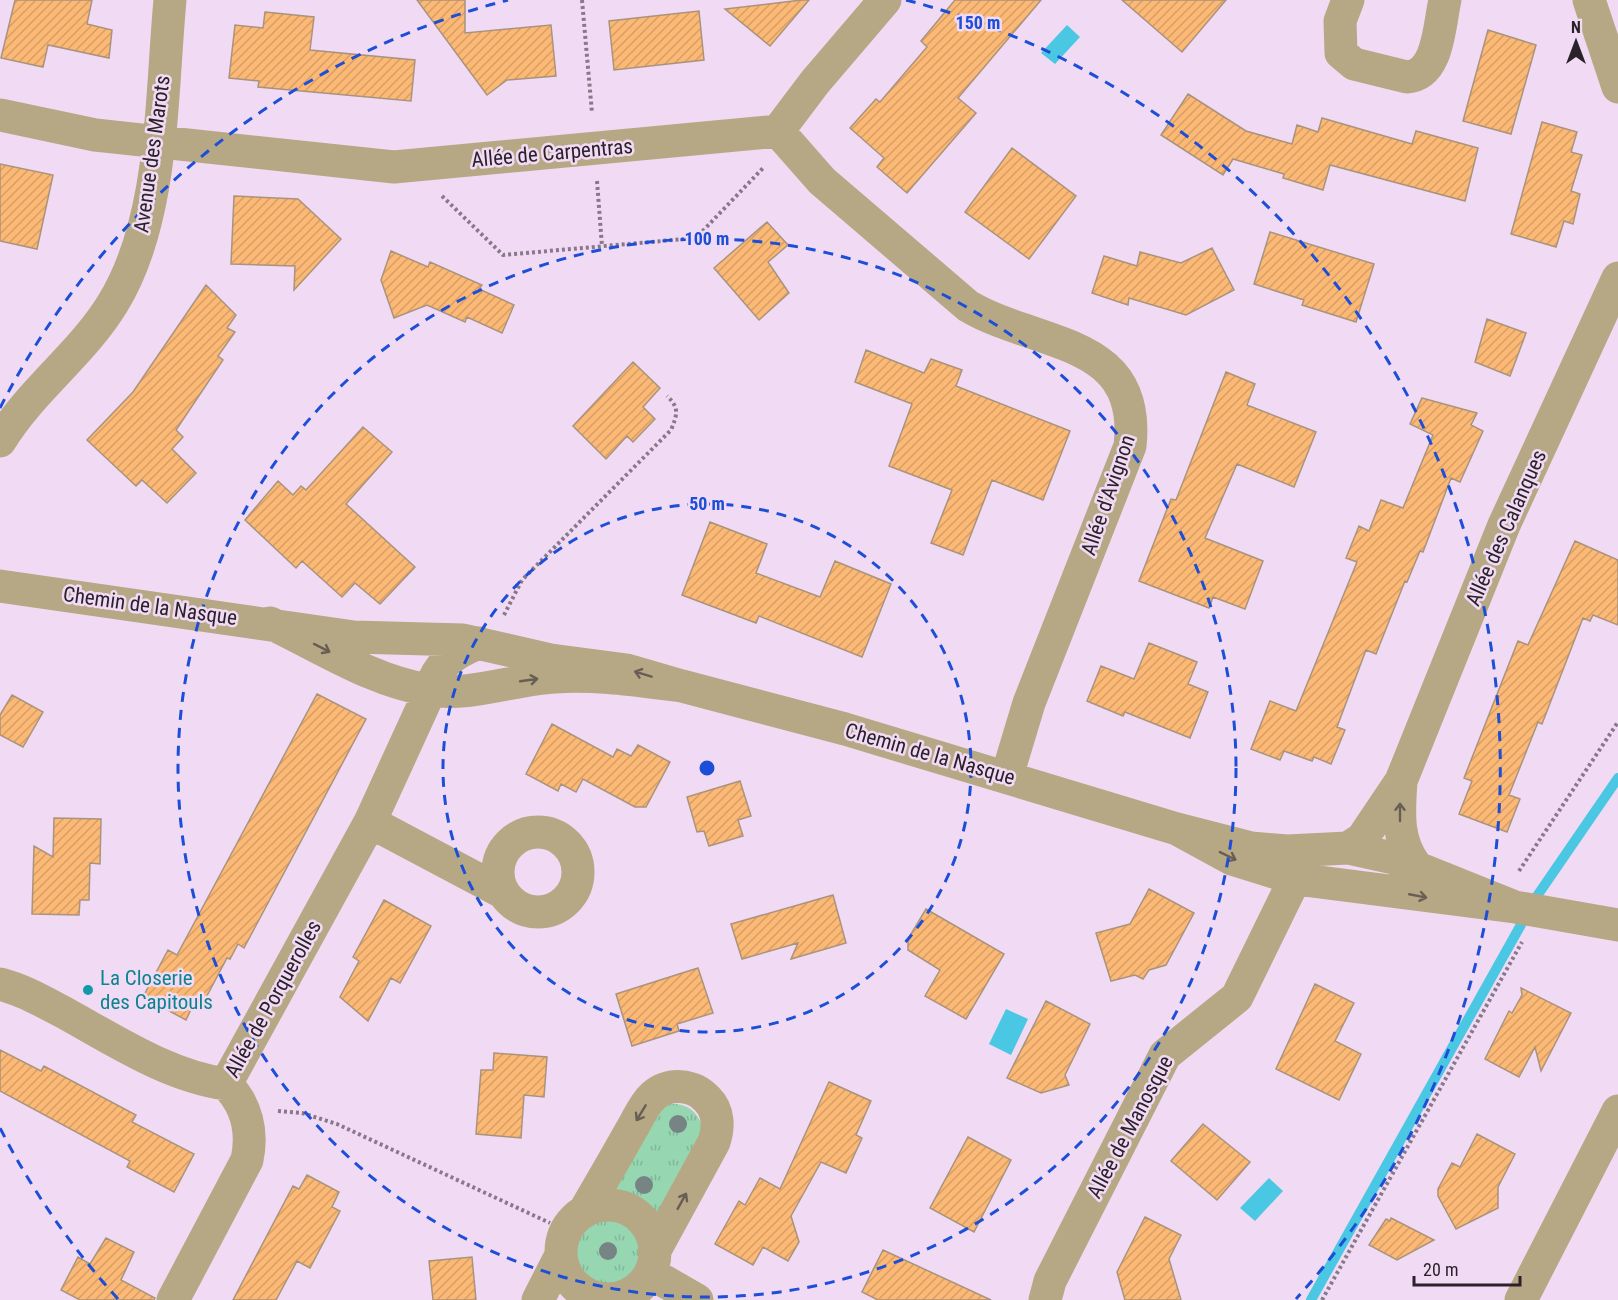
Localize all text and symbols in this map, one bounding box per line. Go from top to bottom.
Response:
text: 150 m [956,12,1000,33]
north arrow [1546,12,1606,72]
text: N [1571,18,1581,37]
street label: Avenue des Marots [129,74,175,234]
street label: Allée de Carpentras [470,134,634,172]
text: 100 m [685,228,729,249]
street label: Allée d'Avignon [1076,432,1140,558]
street label: Allée des Calanques [1461,446,1551,610]
text: 50 m [689,493,725,514]
street label: Chemin de la Nasque [61,582,239,630]
one-way arrow [313,643,331,655]
one-way arrow [634,668,653,679]
one-way arrow [519,674,539,685]
street label: Chemin de la Nasque [842,718,1018,790]
centre of rings [697,758,717,778]
one-way arrow [1394,803,1406,823]
one-way arrow [1219,851,1237,863]
one-way arrow [1408,890,1428,901]
street label: Allée de Porquerolles [220,916,326,1082]
place label: La Closerie des Capitouls [100,966,213,1014]
marker: La Closerie des Capitouls [81,983,95,997]
street label: Allée de Manosque [1082,1051,1178,1202]
one-way arrow [635,1104,647,1121]
one-way arrow [677,1192,688,1210]
scale bar [1414,1249,1520,1287]
text: 20 m [1423,1259,1458,1280]

